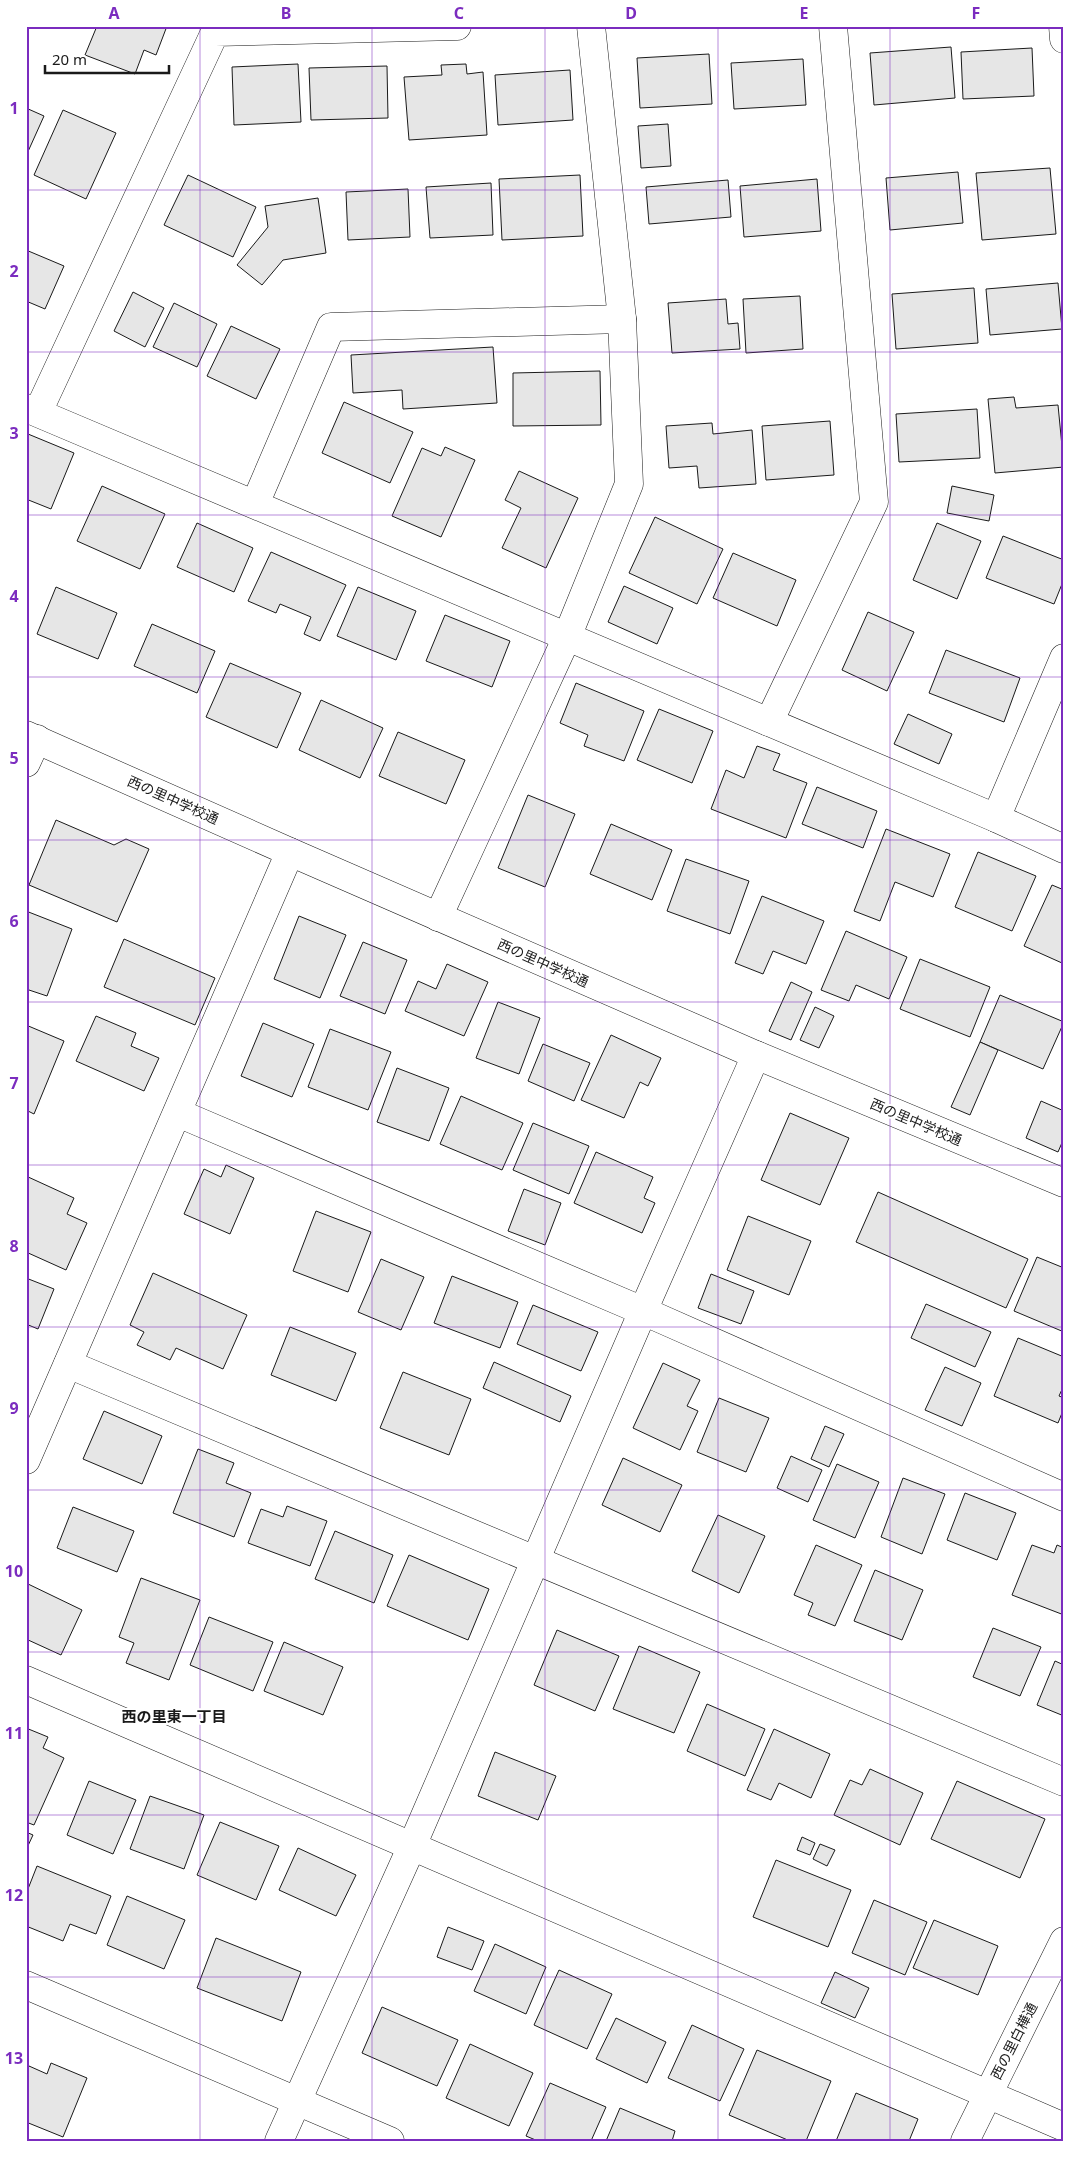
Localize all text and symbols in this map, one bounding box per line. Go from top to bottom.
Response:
text: A [108,2,120,24]
text: B [281,2,291,24]
text: C [454,2,464,24]
text: D [625,2,637,24]
text: E [800,2,809,24]
text: F [972,2,980,24]
scale bar [45,42,169,74]
text: 20 m [52,49,87,69]
text: 1 [9,97,19,119]
text: 2 [9,260,19,282]
text: 3 [9,422,19,444]
text: 4 [9,585,19,607]
text: 5 [9,747,19,769]
street label: 西の里中学校通 [125,771,222,828]
text: 6 [9,910,19,932]
street label: 西の里中学校通 [495,934,592,991]
text: 7 [9,1072,19,1094]
street label: 西の里中学校通 [867,1094,965,1149]
text: 8 [9,1235,19,1257]
text: 9 [9,1397,19,1419]
text: 10 [5,1560,23,1582]
district label: 西の里東一丁目 [121,1706,227,1726]
text: 11 [5,1722,23,1744]
text: 12 [5,1884,23,1906]
street label: 西の里白樺通 [986,1999,1041,2083]
text: 13 [5,2047,23,2069]

